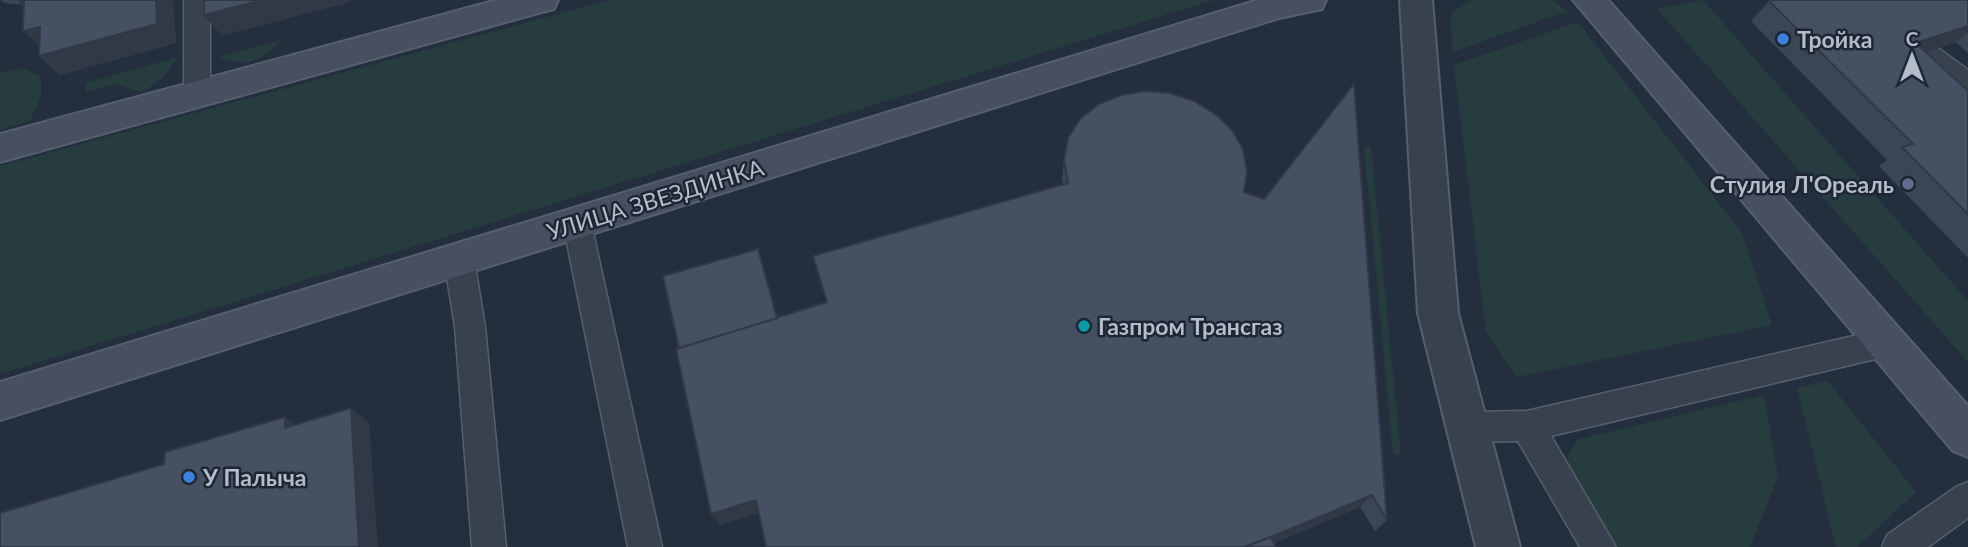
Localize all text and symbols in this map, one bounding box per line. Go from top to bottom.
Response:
north arrow [1877,21,1947,91]
place label: Тройка [1797,25,1872,53]
text: С [1906,27,1919,50]
marker: Тройка [1775,31,1791,47]
street label: УЛИЦА ЗВЕЗДИНКА [543,153,767,245]
place label: Стулия Л'Ореаль [1710,170,1894,198]
marker: Стулия Л'Ореаль [1900,176,1916,192]
place label: Газпром Трансгаз [1098,312,1283,340]
marker: Газпром Трансгаз [1076,318,1092,334]
place label: У Палыча [202,463,307,491]
marker: У Палыча [181,469,197,485]

